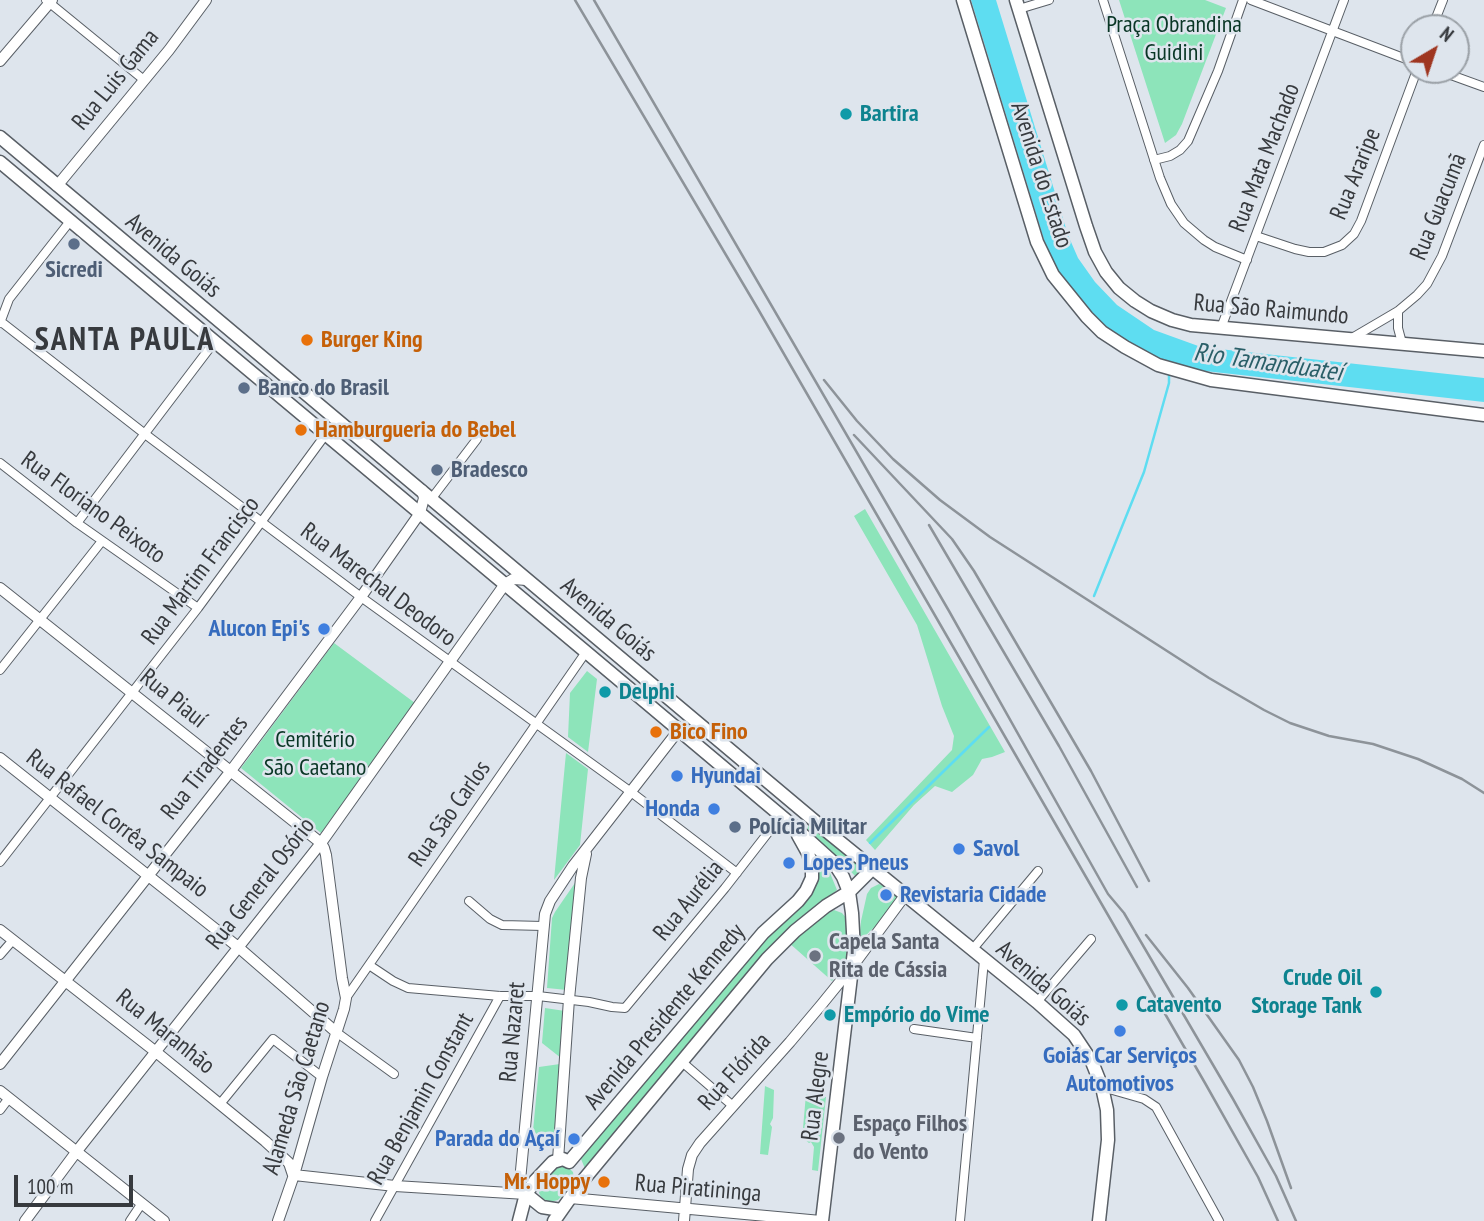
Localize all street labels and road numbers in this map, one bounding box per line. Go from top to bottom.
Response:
street label: Rua Luis Gama [67,24,165,136]
street label: Rua Mata Machado [1223,79,1307,237]
street label: Avenida do Estado [1004,98,1078,252]
street label: Rua Araripe [1325,124,1387,224]
street label: Rua Guacumã [1405,149,1473,265]
street label: Avenida Goiás [119,208,227,304]
street label: Rua São Raimundo [1192,289,1350,331]
street label: Rua Floriano Peixoto [15,446,171,570]
street label: Rua Martim Francisco [136,491,266,651]
street label: Rua Marechal Deodoro [294,517,462,653]
street label: Avenida Goiás [554,572,662,668]
street label: Rua Piauí [134,663,212,735]
street label: Rua Tiradentes [155,710,255,826]
street label: Rua Rafael Corrêa Sampaio [20,744,214,904]
street label: Rua São Carlos [403,755,497,873]
street label: Rua General Osório [201,812,321,956]
street label: Rua Aurélia [648,855,730,947]
street label: Avenida Presidente Kennedy [579,918,751,1116]
street label: Avenida Goiás [990,935,1096,1033]
street label: Rua Nazaret [494,981,532,1083]
street label: Rua Maranhão [110,983,220,1081]
street label: Alameda São Caetano [257,998,337,1178]
street label: Rua Benjamin Constant [362,1008,480,1190]
street label: Rua Flórida [693,1027,777,1117]
street label: Rua Alegre [796,1050,836,1142]
street label: Rua Piratininga [634,1169,762,1209]

